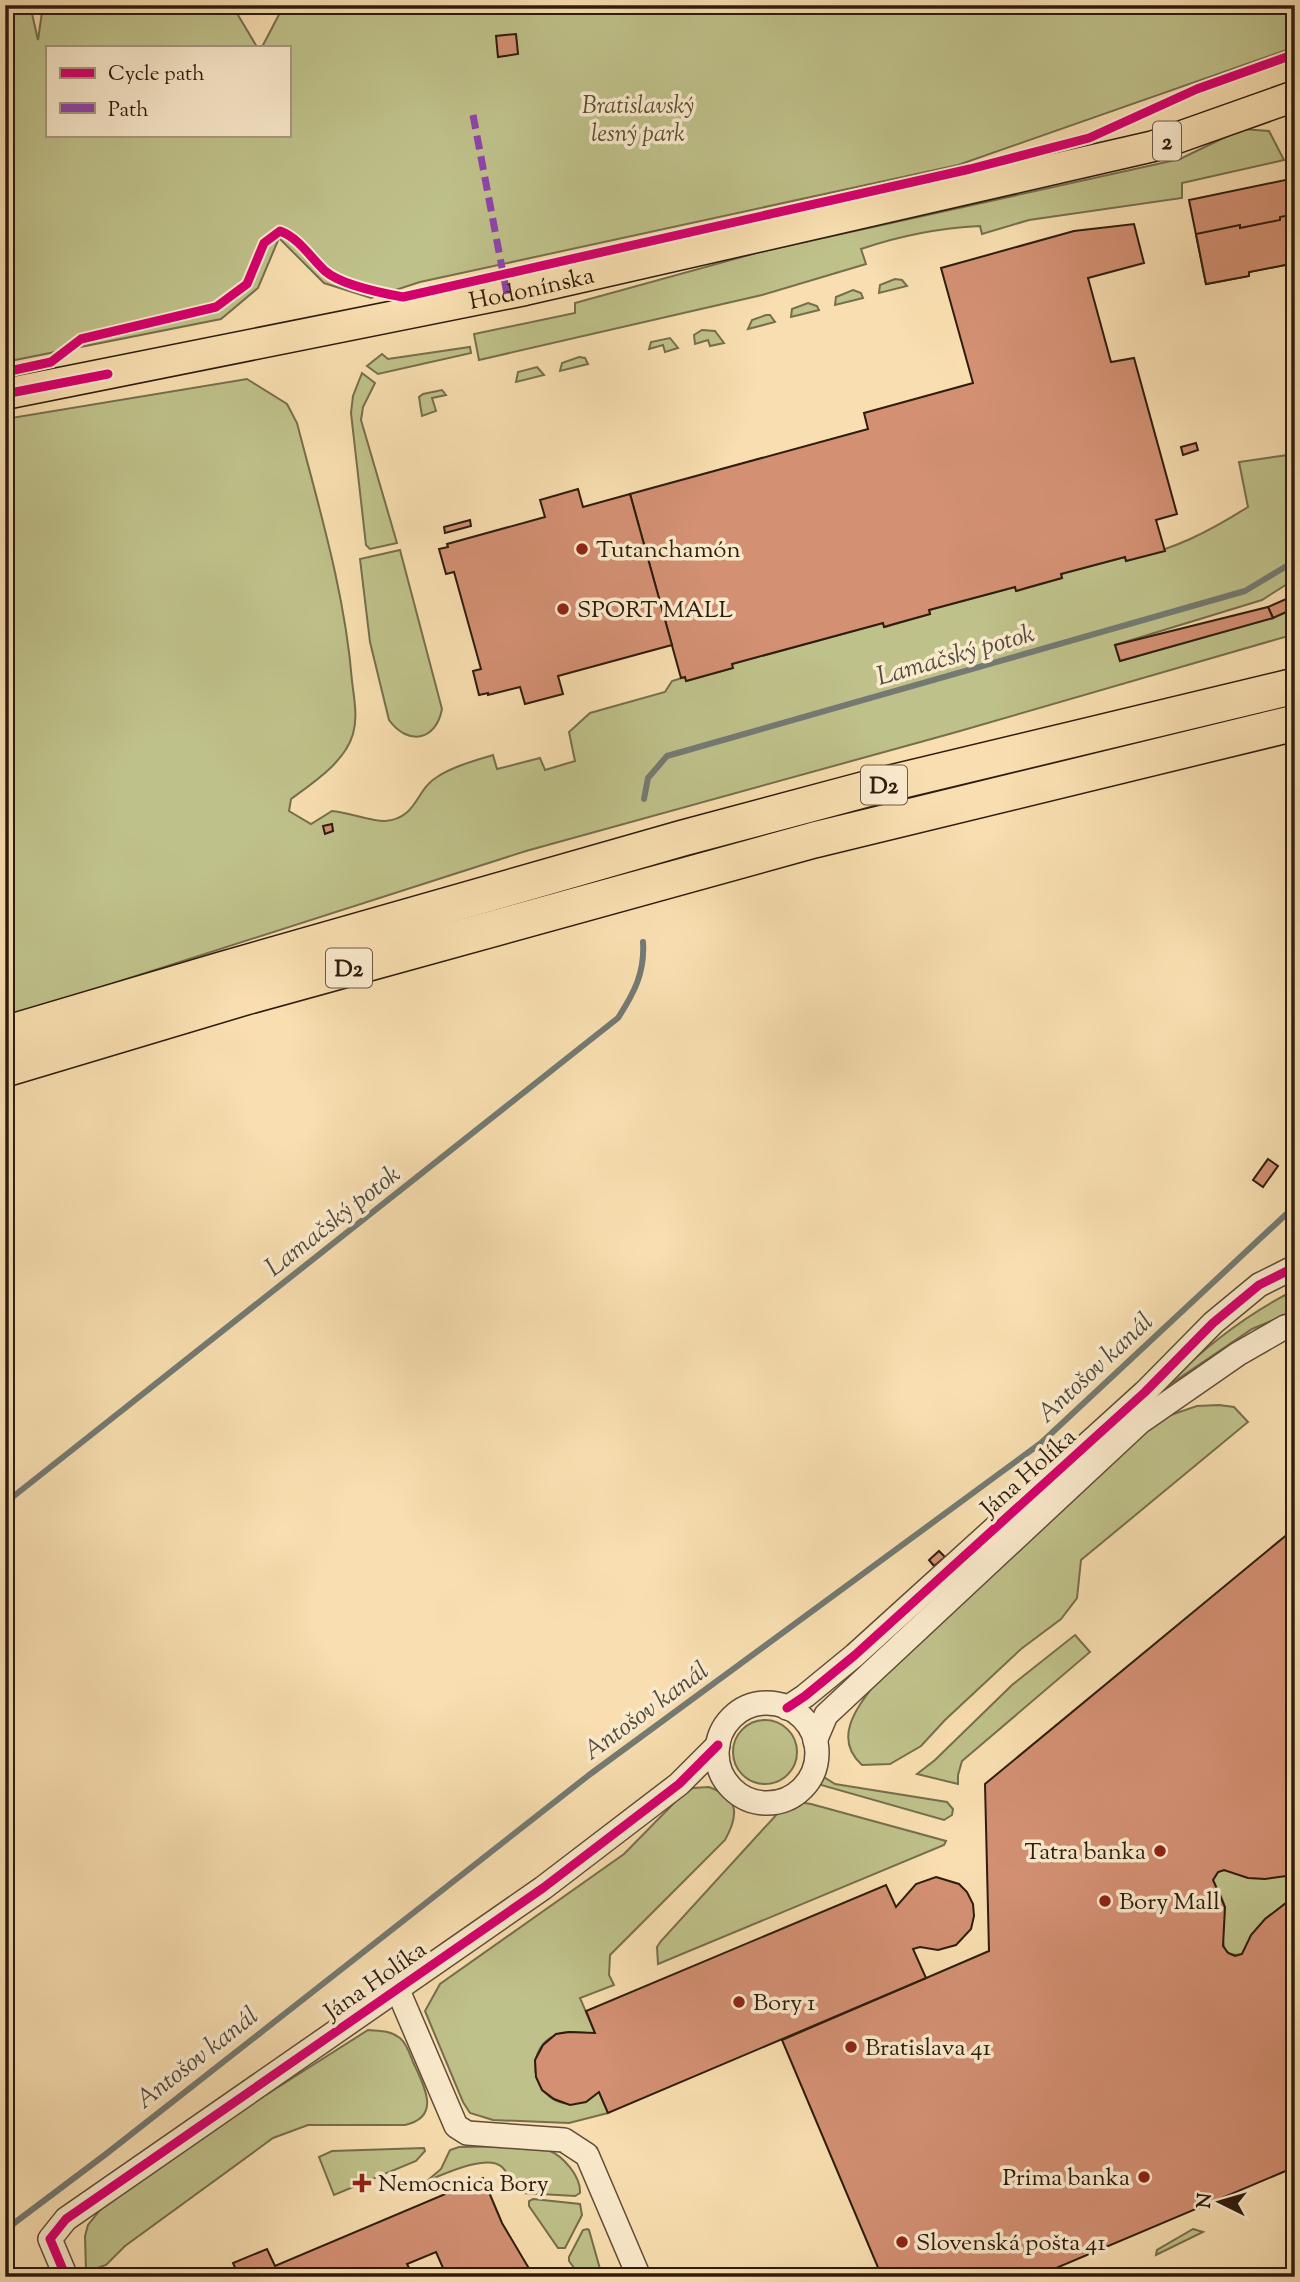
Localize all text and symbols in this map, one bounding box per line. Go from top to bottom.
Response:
legend [46,46,290,136]
text: Cycle path [108,60,205,90]
park label: Bratislavský lesný park [582,90,694,152]
text: Path [108,96,149,126]
road number: 2 [1153,122,1181,160]
street label: Hodonínska [466,260,598,320]
place label: Tutanchamón [596,534,741,568]
marker: Tutanchamón [574,541,590,557]
place label: SPORT MALL [577,594,733,628]
marker: SPORT MALL [555,601,571,617]
water label: Lamačský potok [872,616,1039,697]
road number: D2 [861,765,907,804]
road number: D2 [326,948,372,987]
water label: Lamačský potok [258,1157,409,1287]
water label: Antošov kanál [1029,1305,1162,1433]
street label: Jána Holíka [973,1421,1085,1527]
water label: Antošov kanál [576,1654,717,1770]
place label: Tatra banka [1025,1836,1146,1870]
marker: Tatra banka [1152,1843,1168,1859]
place label: Bory Mall [1119,1886,1220,1920]
marker: Bory Mall [1097,1893,1113,1909]
street label: Jána Holíka [316,1934,434,2031]
place label: Bory 1 [753,1987,815,2021]
marker: Bory 1 [731,1994,747,2010]
water label: Antošov kanál [128,1999,267,2119]
place label: Bratislava 41 [865,2032,991,2066]
marker: Bratislava 41 [843,2039,859,2055]
place label: Prima banka [1002,2162,1130,2196]
north arrow [1184,2166,1254,2236]
place label: Nemocnica Bory [378,2168,549,2202]
marker: Prima banka [1136,2169,1152,2185]
marker: Nemocnica Bory [352,2173,372,2193]
text: N [1191,2192,1220,2209]
place label: Slovenská pošta 41 [916,2227,1106,2261]
marker: Slovenská pošta 41 [894,2234,910,2250]

